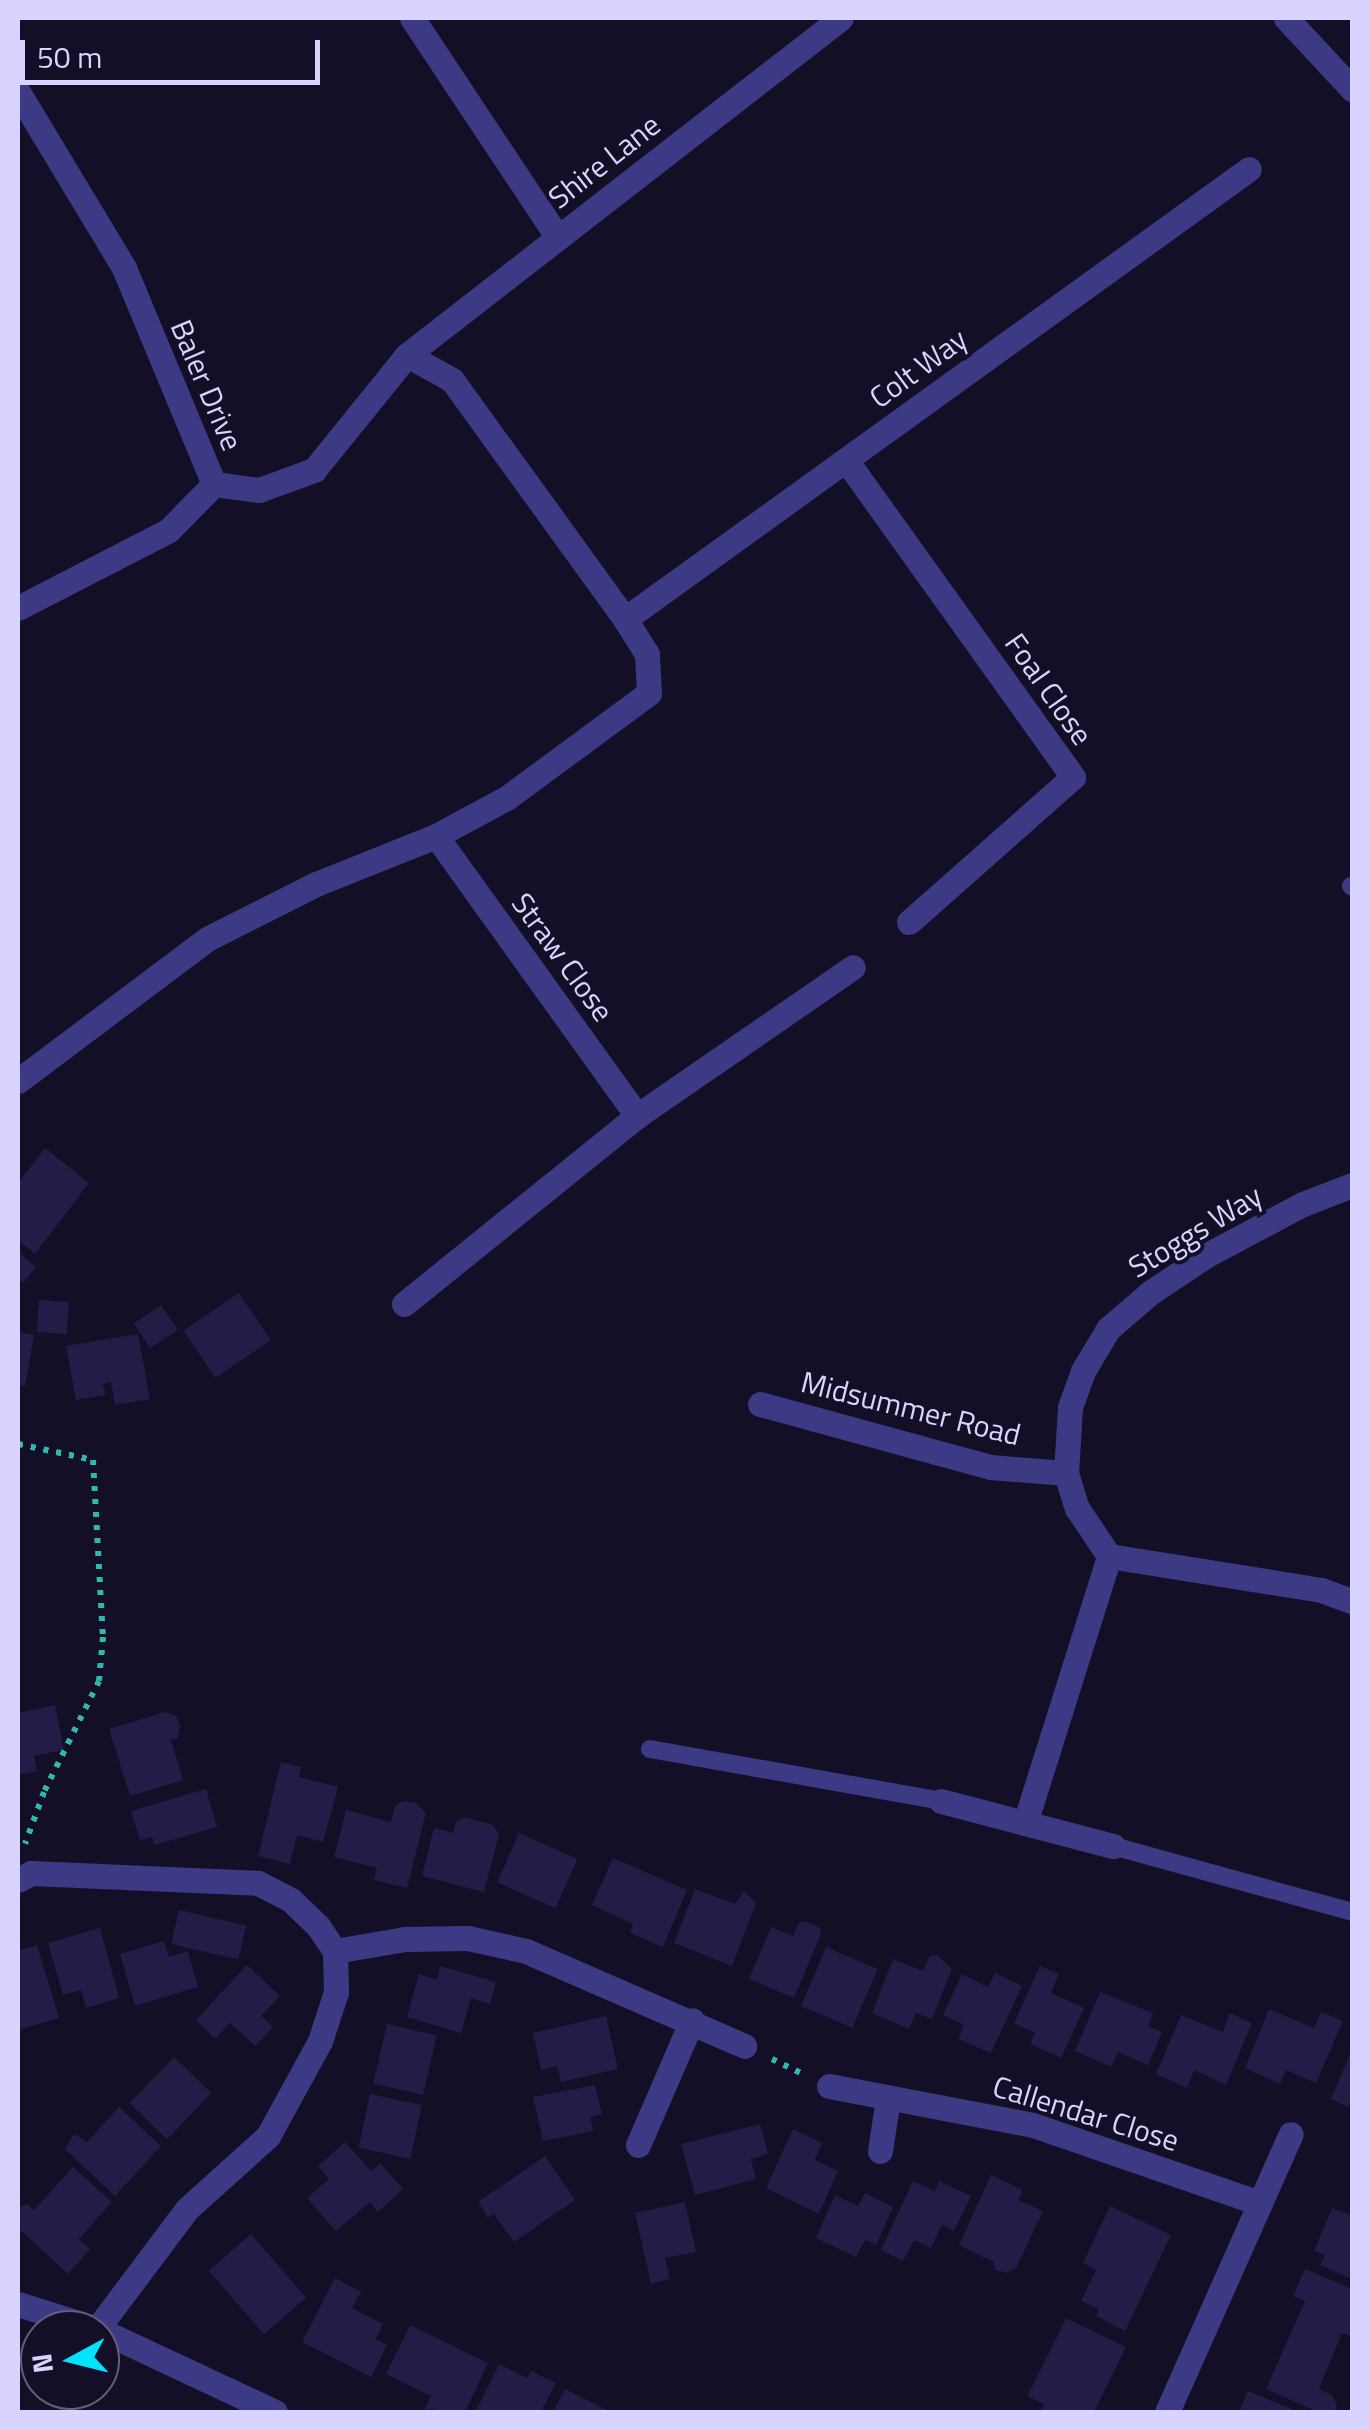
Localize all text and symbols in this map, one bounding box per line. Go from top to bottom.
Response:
scale bar [25,20,325,82]
text: 50 m [37,34,102,80]
street label: Shire Lane [541,106,667,216]
street label: Baler Drive [163,314,251,456]
street label: Colt Way [862,321,974,415]
street label: Foal Close [998,626,1100,752]
street label: Straw Close [504,886,622,1028]
street label: Stoggs Way [1122,1177,1268,1285]
street label: Midsummer Road [798,1363,1024,1453]
street label: Callendar Close [989,2068,1183,2158]
north arrow [20,2310,120,2410]
text: N [19,2351,64,2376]

